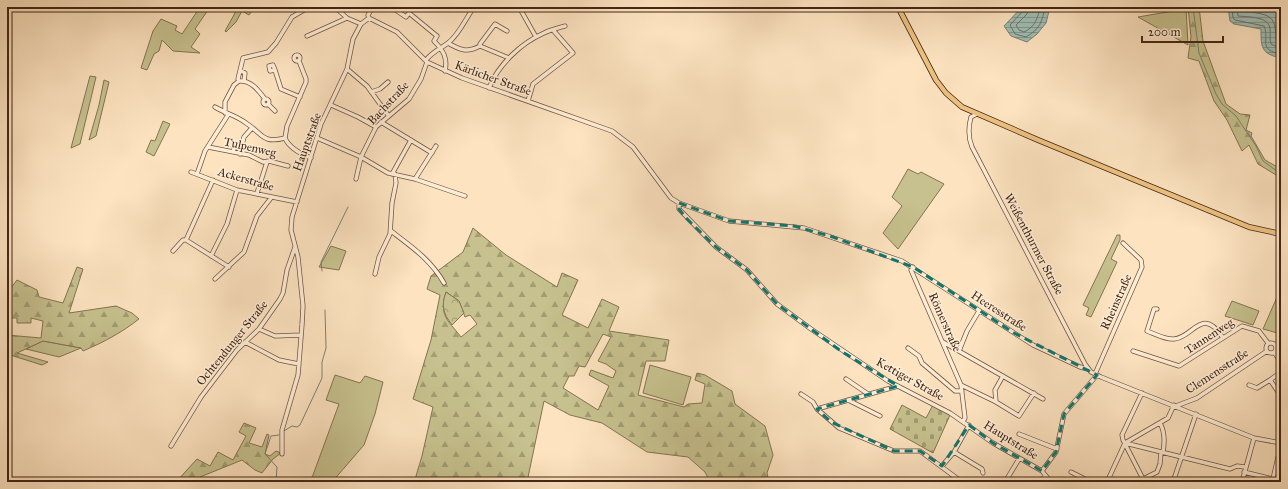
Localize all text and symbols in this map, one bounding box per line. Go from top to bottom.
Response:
scale bar [1142,18,1223,44]
text: 200 m [1148,25,1181,39]
street label: Kärlicher Straße [453,58,533,98]
street label: Bachstraße [364,78,412,128]
street label: Hauptstraße [290,111,324,173]
street label: Tulpenweg [222,134,278,161]
street label: Ackerstraße [215,164,276,194]
street label: Weißenthurmer Straße [1001,191,1067,297]
street label: Rheinstraße [1098,272,1134,332]
street label: Heeresstraße [969,288,1029,334]
street label: Römerstraße [926,290,964,354]
street label: Ochtendunger Straße [193,298,271,389]
street label: Tannenweg [1182,315,1237,358]
street label: Clemensstraße [1183,346,1251,396]
street label: Kettiger Straße [873,355,946,404]
street label: Hauptstraße [981,418,1041,462]

